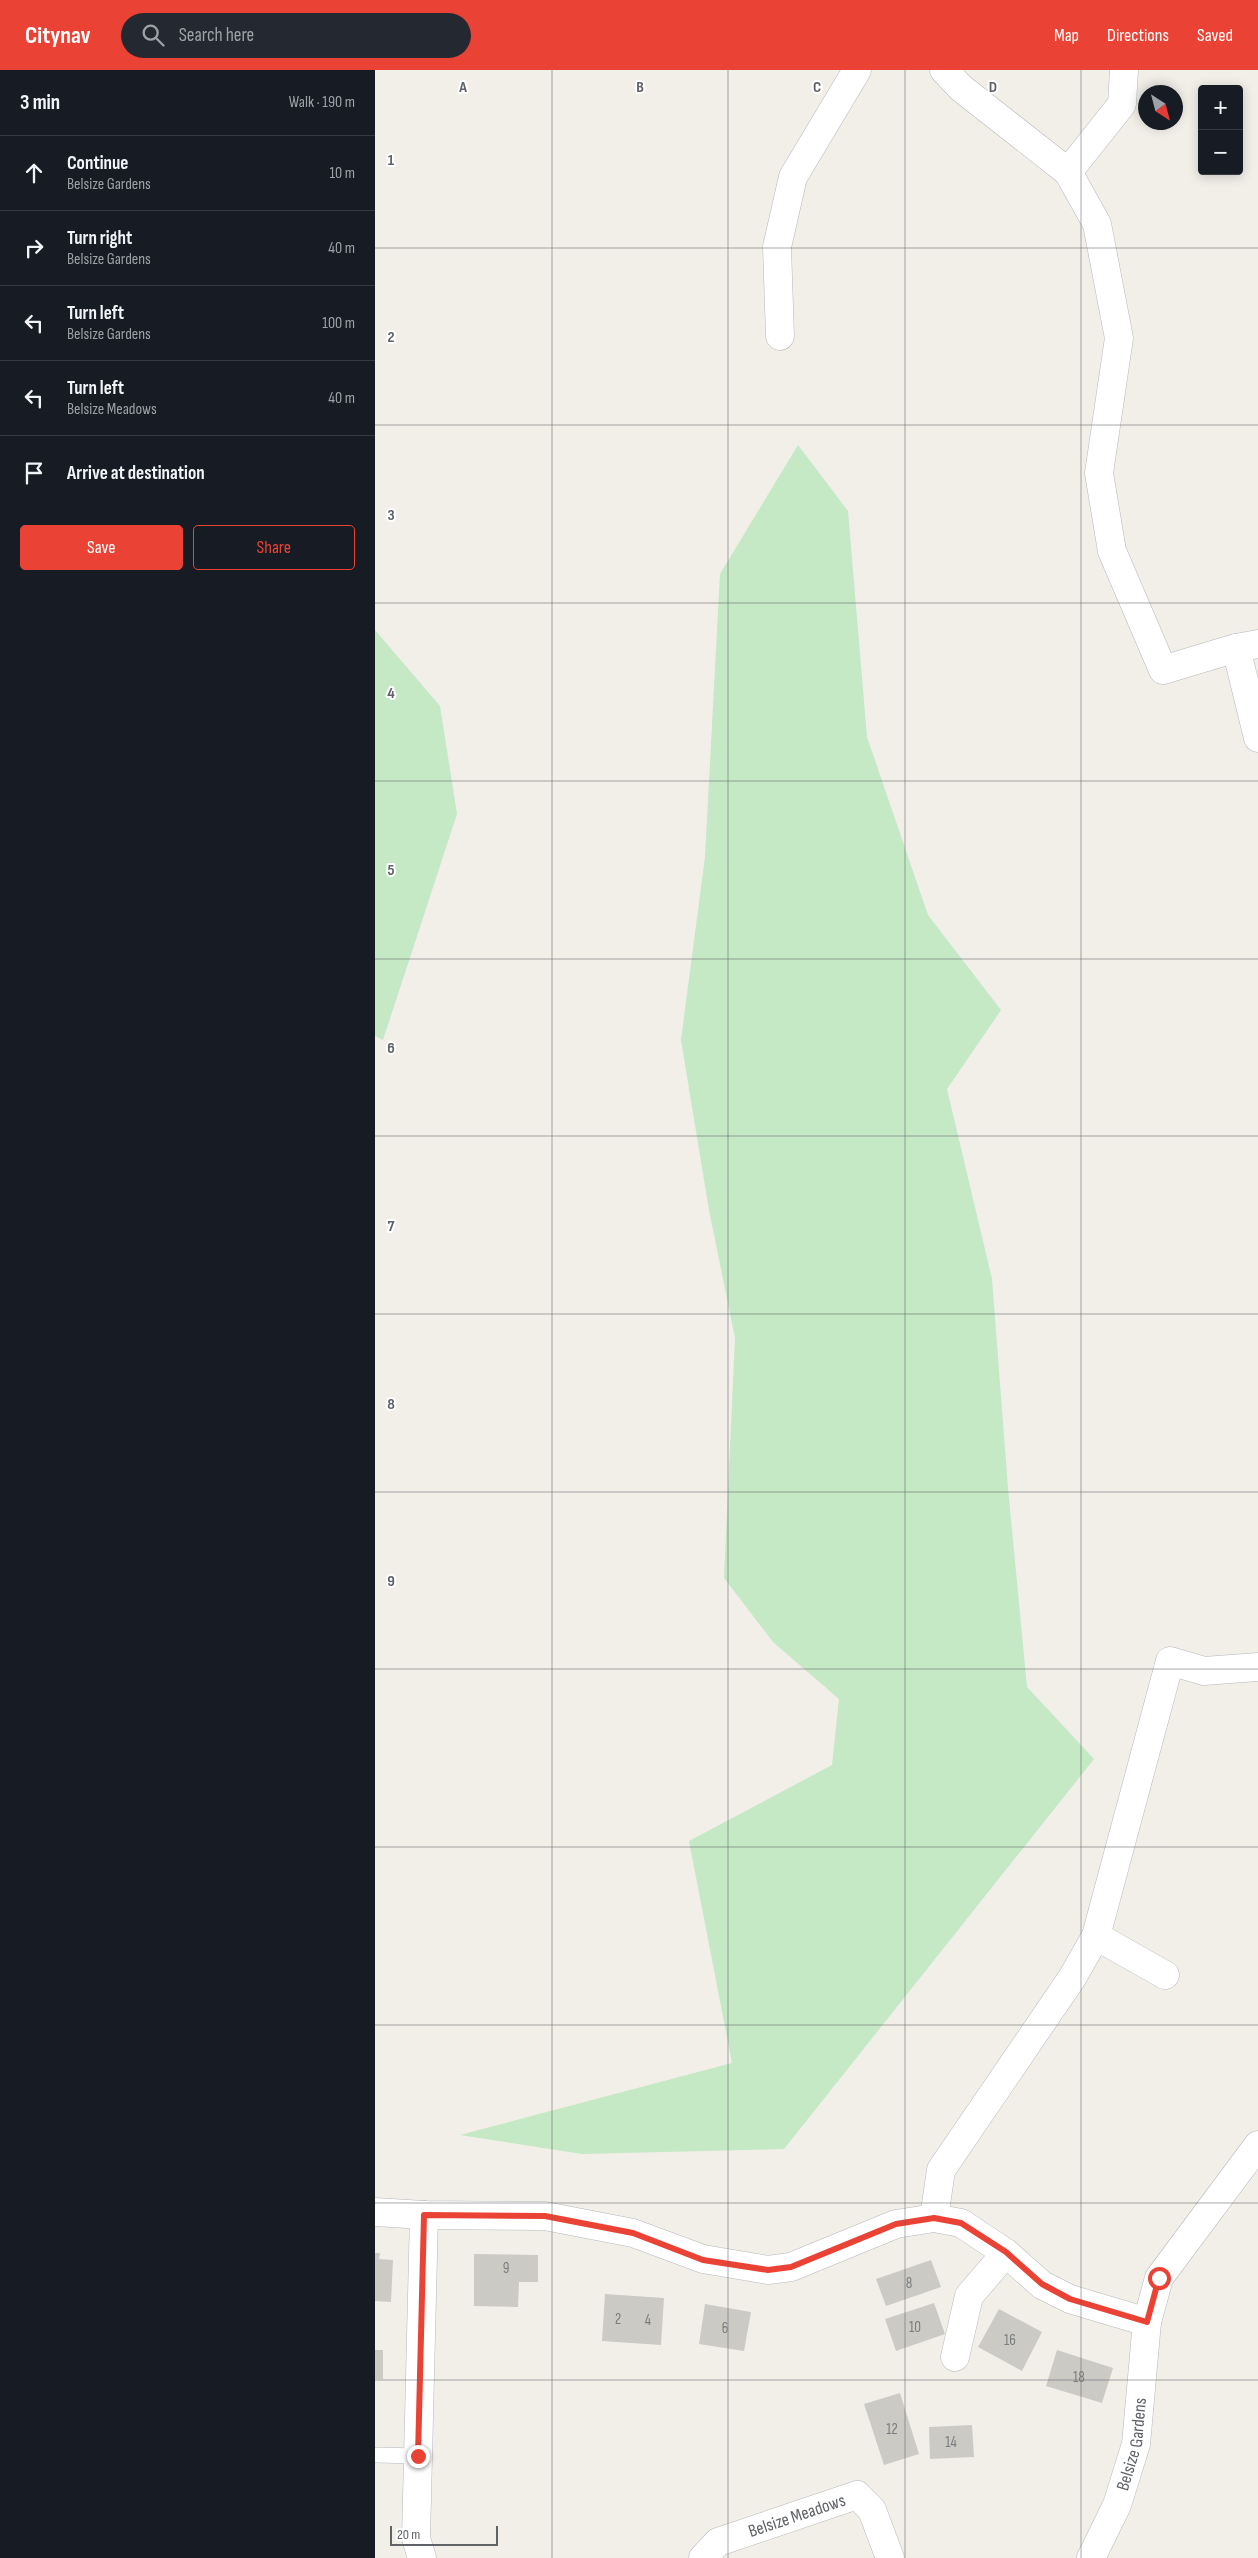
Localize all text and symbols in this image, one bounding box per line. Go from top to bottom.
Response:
search box [121,13,471,58]
text: Citynav [25,21,91,50]
icon: search [139,21,167,49]
text: Search here [179,24,254,47]
text: Map [1054,25,1079,46]
text: Directions [1107,25,1169,46]
text: Saved [1197,25,1233,46]
text: A [458,78,467,97]
text: B [636,78,644,97]
text: C [813,78,821,97]
text: D [989,78,997,97]
north arrow [1138,85,1183,130]
map controls [1198,85,1243,175]
button: + [1198,85,1243,130]
text: 3 min [20,90,60,115]
text: Walk · 190 m [289,93,355,112]
button: − [1198,130,1243,175]
text: 1 [388,151,395,170]
text: Continue [67,152,128,175]
icon: ahead [20,159,48,187]
text: 10 m [329,164,355,183]
text: Belsize Gardens [67,175,151,194]
text: Turn right [67,227,132,250]
icon: right [20,234,48,262]
text: 40 m [328,239,355,258]
text: Belsize Gardens [67,250,151,269]
text: Turn left [67,302,124,325]
icon: left [20,309,48,337]
text: 100 m [322,314,355,333]
text: Belsize Gardens [67,325,151,344]
text: 2 [387,328,395,347]
text: Turn left [67,377,124,400]
icon: left [20,384,48,412]
text: 40 m [328,389,355,408]
text: Belsize Meadows [67,400,157,419]
icon: arrive [20,459,48,487]
text: Arrive at destination [67,462,205,485]
text: 3 [387,506,395,525]
button: Save [20,525,183,570]
button: Share [193,525,355,570]
text: 4 [387,684,395,703]
text: 5 [387,861,395,880]
text: 6 [387,1039,395,1058]
text: 7 [388,1217,395,1236]
text: 8 [387,1395,395,1414]
text: 9 [387,1572,395,1591]
house number: 9 [503,2259,509,2278]
route start [1148,2267,1171,2290]
house number: 8 [906,2274,912,2293]
house number: 2 [615,2310,621,2329]
house number: 4 [645,2311,651,2330]
house number: 10 [909,2318,921,2337]
house number: 6 [722,2319,728,2338]
house number: 16 [1004,2331,1016,2350]
house number: 18 [1073,2368,1085,2387]
street label: Belsize Gardens [1112,2397,1151,2493]
house number: 12 [886,2420,898,2439]
house number: 14 [945,2433,957,2452]
route end [407,2445,430,2468]
street label: Belsize Meadows [746,2490,848,2542]
scale bar [390,2523,497,2546]
text: 20 m [397,2526,420,2543]

